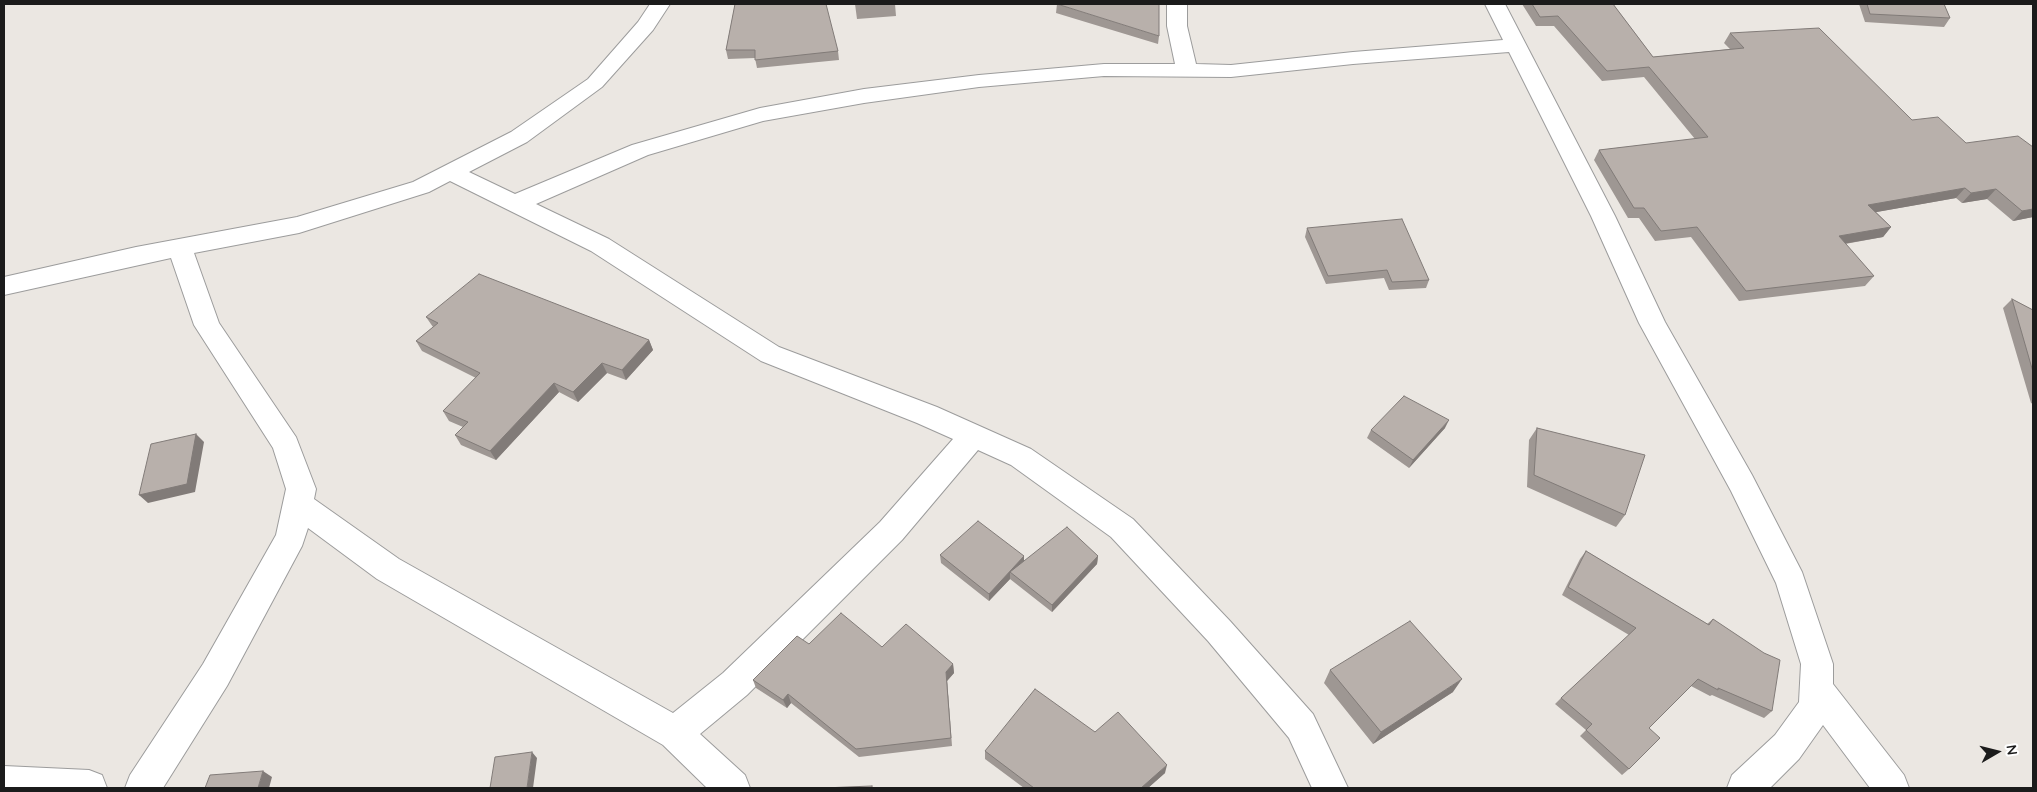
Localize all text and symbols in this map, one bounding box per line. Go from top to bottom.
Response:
north arrow [1972,727,2022,777]
text: N [2002,744,2021,756]

